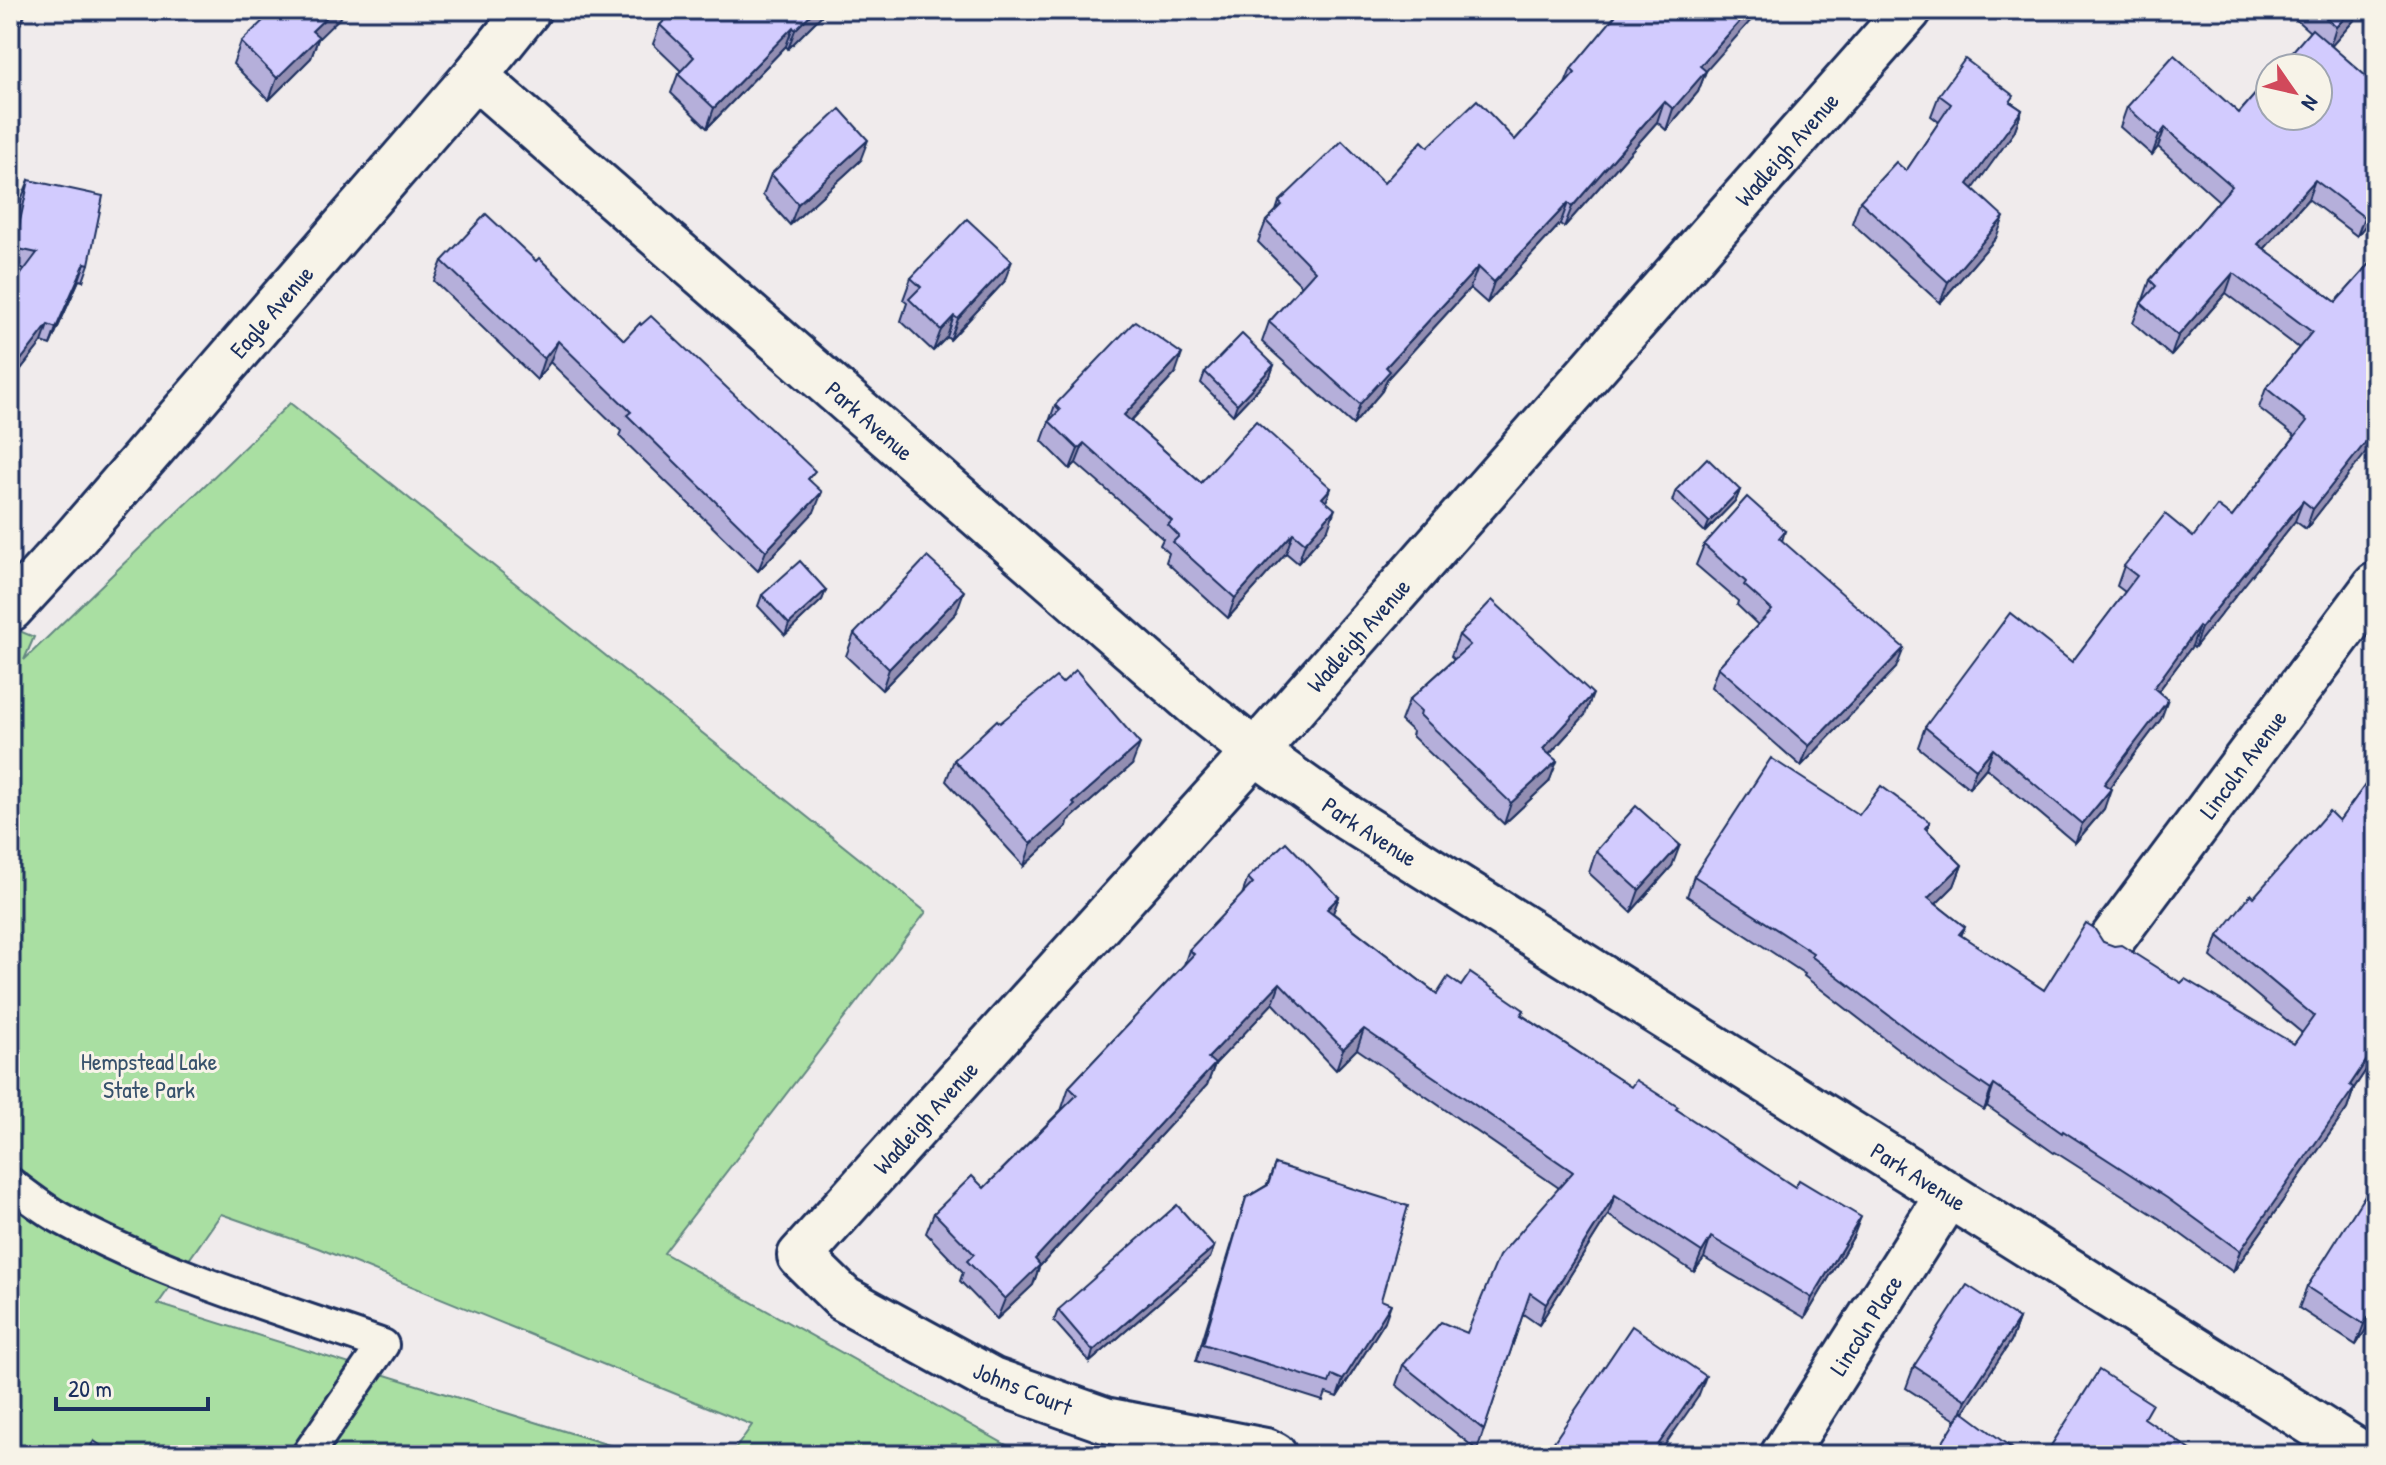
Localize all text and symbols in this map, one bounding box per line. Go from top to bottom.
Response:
north arrow [2254,52,2334,132]
street label: Wadleigh Avenue [1728,85,1846,213]
text: N [2295,90,2326,117]
street label: Eagle Avenue [222,258,321,365]
street label: Park Avenue [819,373,921,468]
street label: Wadleigh Avenue [1299,571,1417,699]
street label: Lincoln Avenue [2192,703,2294,825]
street label: Park Avenue [1316,789,1424,874]
park label: Hempstead Lake State Park [81,1045,218,1105]
street label: Wadleigh Avenue [866,1053,985,1181]
street label: Park Avenue [1865,1134,1973,1218]
street label: Lincoln Place [1822,1268,1910,1381]
street label: Johns Court [969,1354,1078,1423]
scale bar [56,1361,208,1411]
text: 20 m [68,1372,112,1404]

